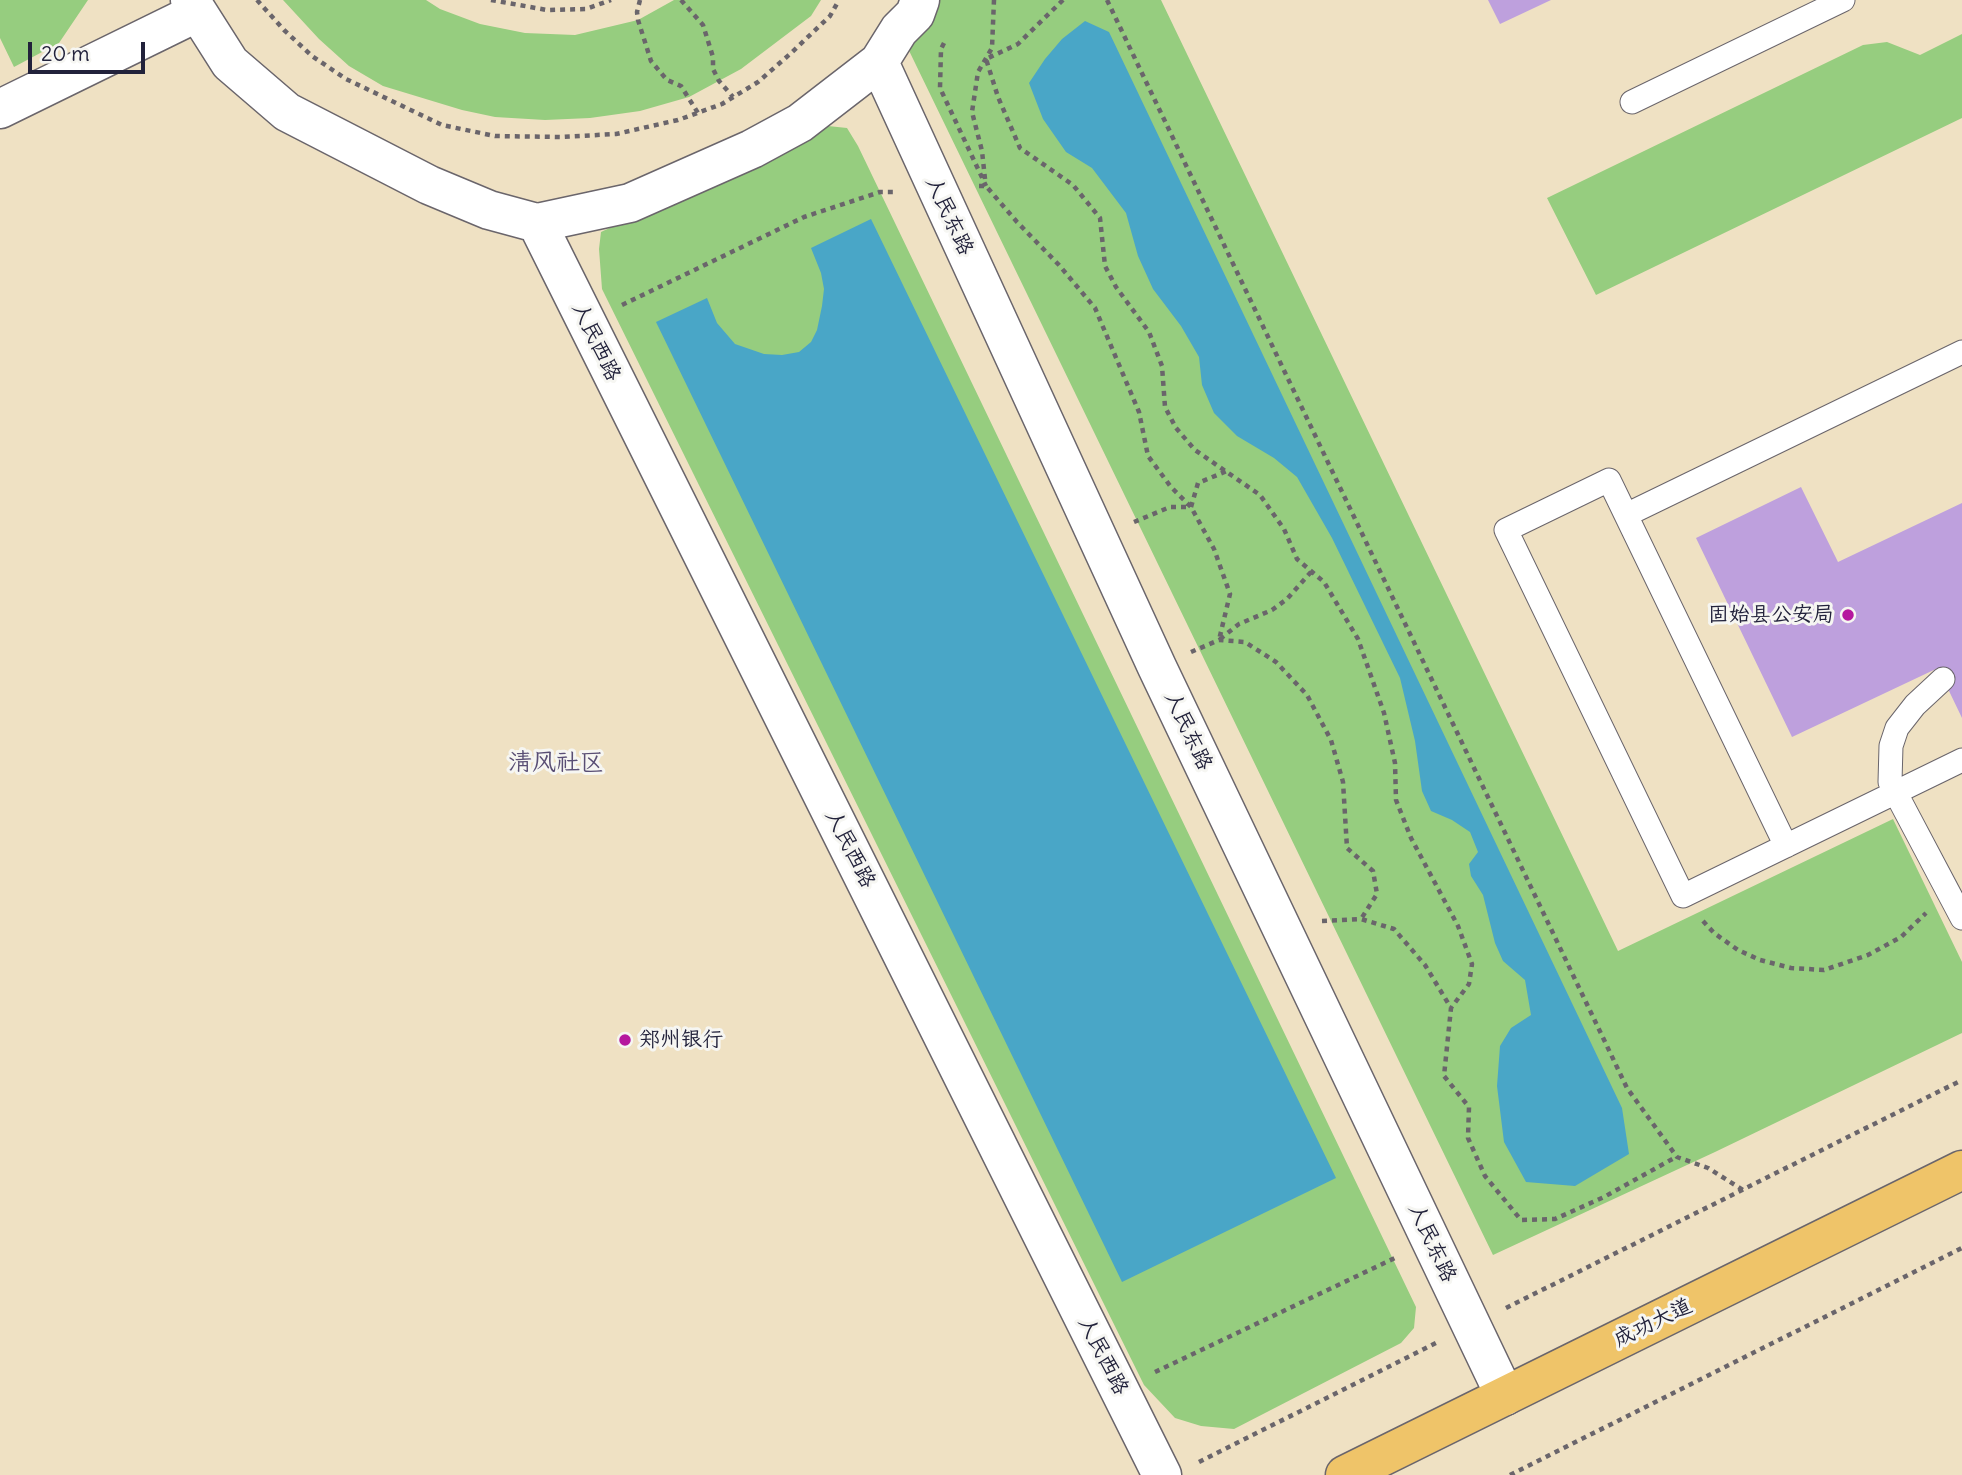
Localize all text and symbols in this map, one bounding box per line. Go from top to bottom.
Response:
scale bar [32,28,149,72]
text: 20 m [41,40,90,67]
street label: 人民东路 [920,173,978,259]
street label: 人民西路 [566,299,626,385]
place label: 固始县公安局 [1708,602,1834,628]
marker: 固始县公安局 [1840,607,1856,623]
street label: 人民东路 [1159,688,1217,774]
district label: 清风社区 [508,749,604,777]
street label: 人民西路 [820,806,880,892]
place label: 郑州银行 [639,1027,723,1053]
marker: 郑州银行 [617,1032,633,1048]
street label: 人民东路 [1403,1200,1461,1286]
street label: 成功大道 [1610,1293,1696,1353]
street label: 人民西路 [1073,1313,1133,1399]

